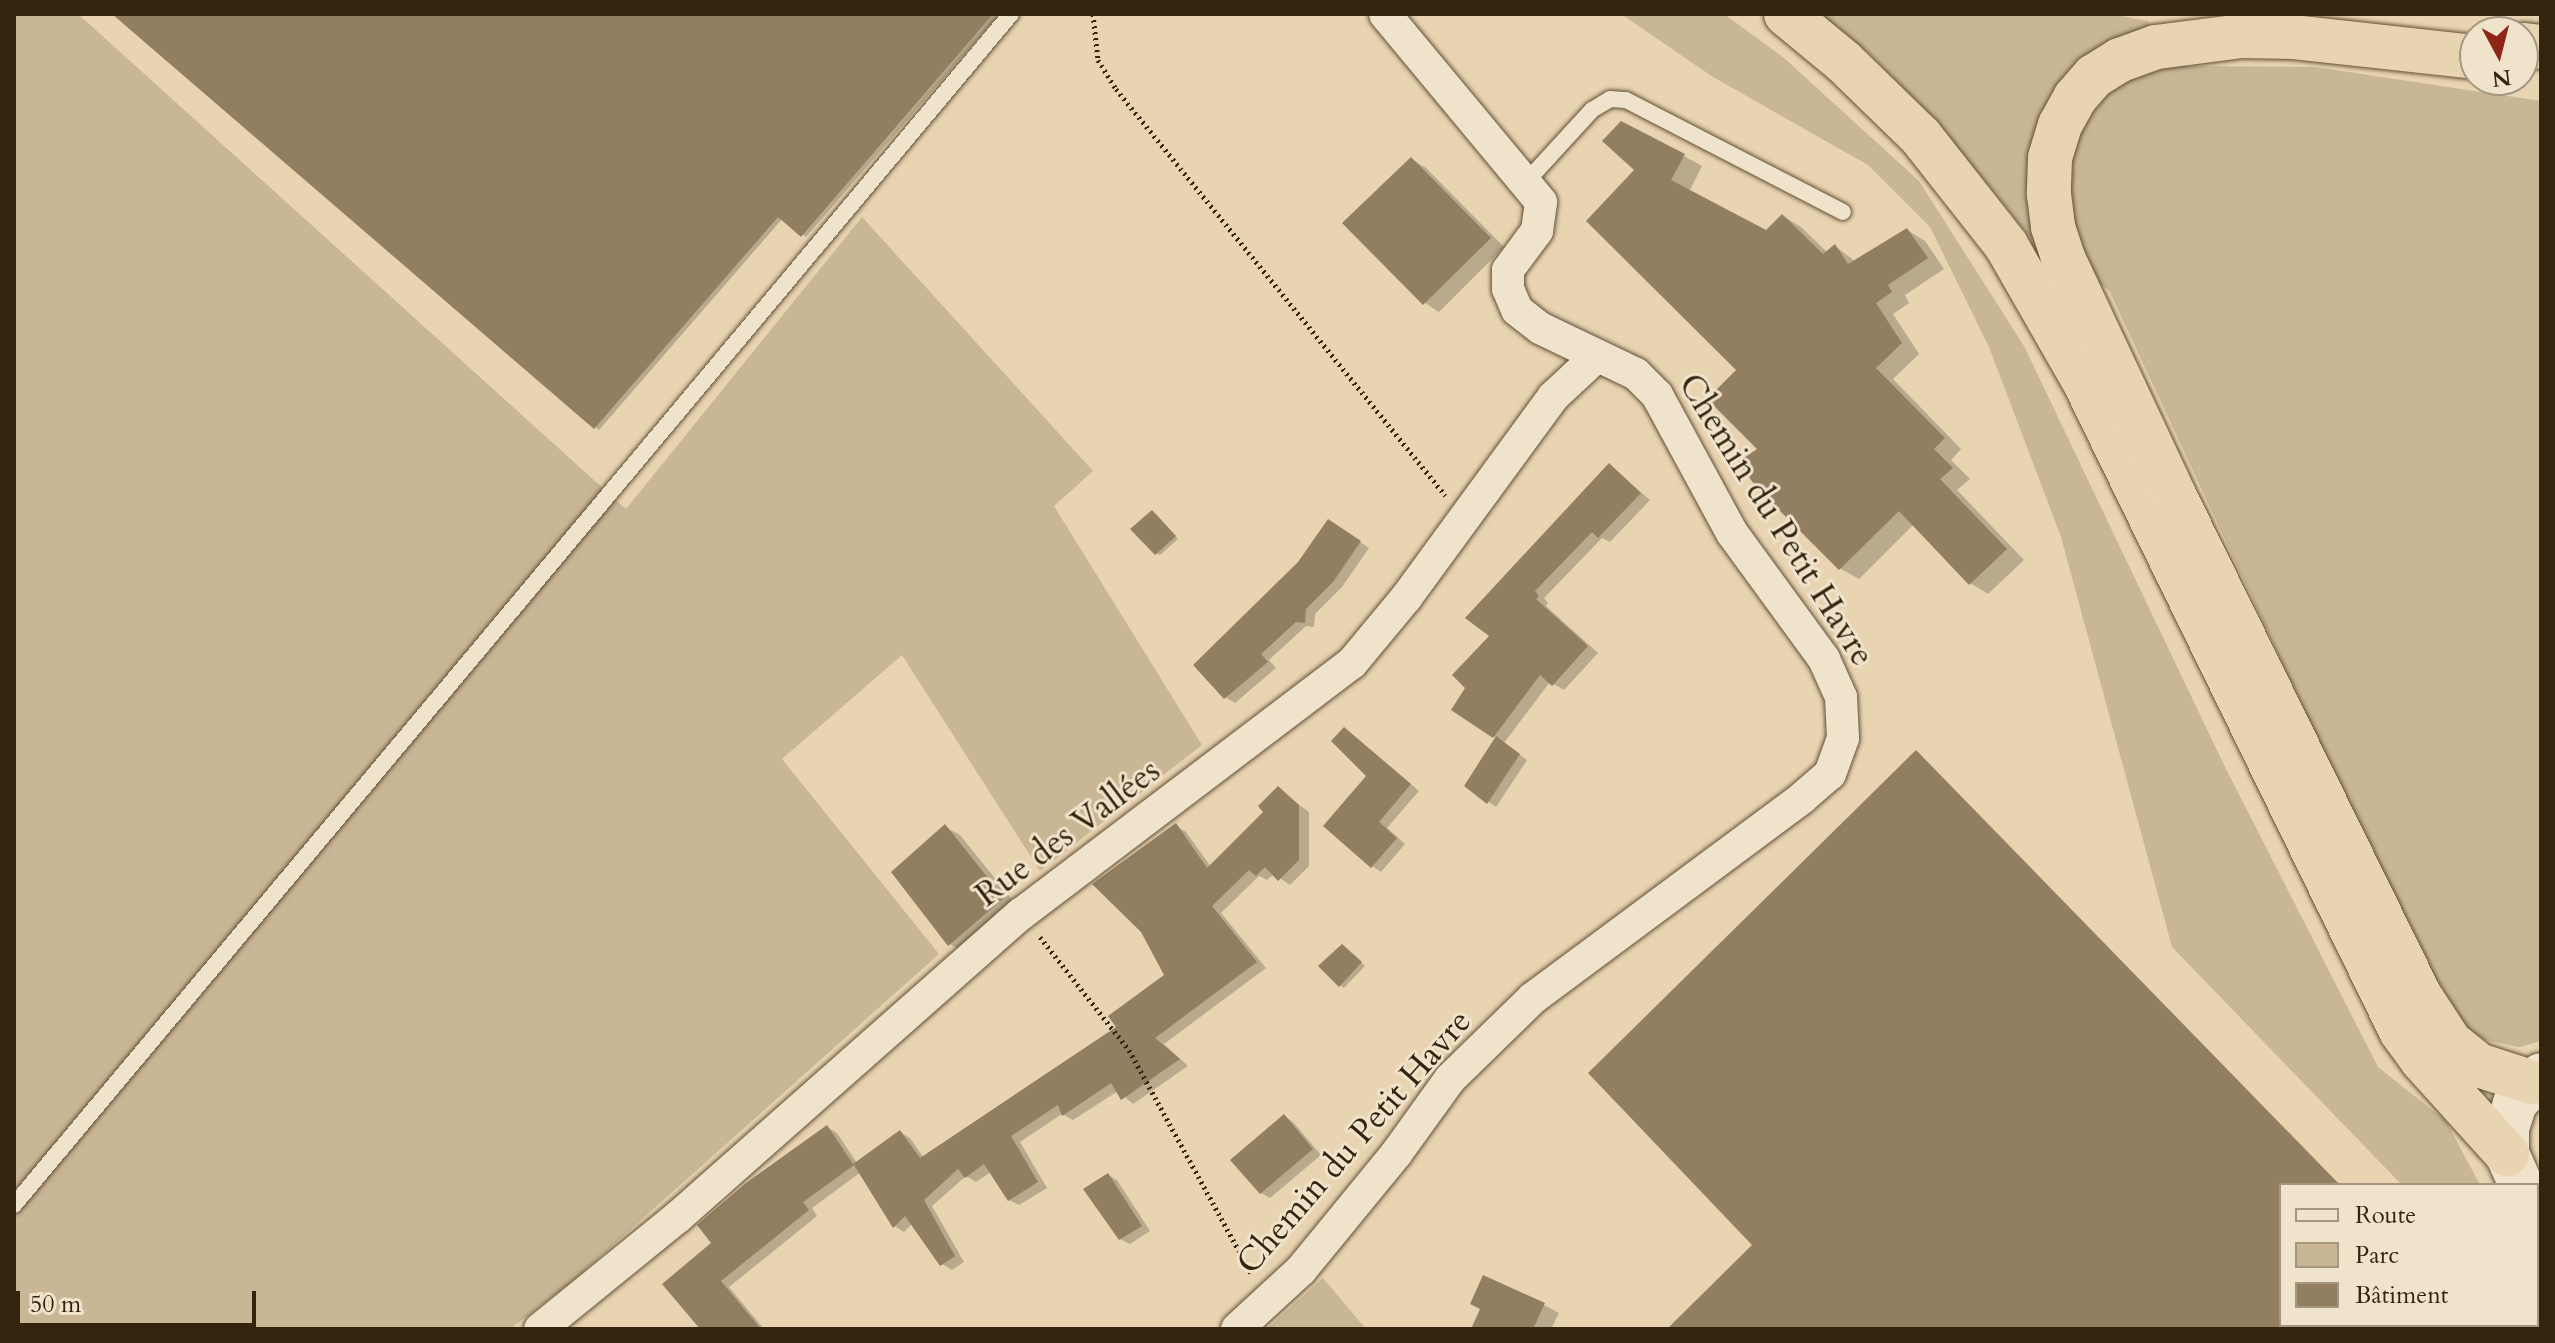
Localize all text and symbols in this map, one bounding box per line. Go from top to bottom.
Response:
north arrow [2459,16,2539,96]
text: N [2490,62,2513,94]
street label: Chemin du Petit Havre [1670,366,1882,674]
street label: Rue des Vallées [968,750,1168,916]
street label: Chemin du Petit Havre [1228,1002,1480,1282]
legend [2279,1183,2539,1327]
text: Route [2355,1199,2416,1232]
text: Parc [2355,1239,2399,1272]
scale bar [20,1275,260,1325]
text: Bâtiment [2355,1279,2448,1312]
text: 50 m [30,1288,81,1321]

